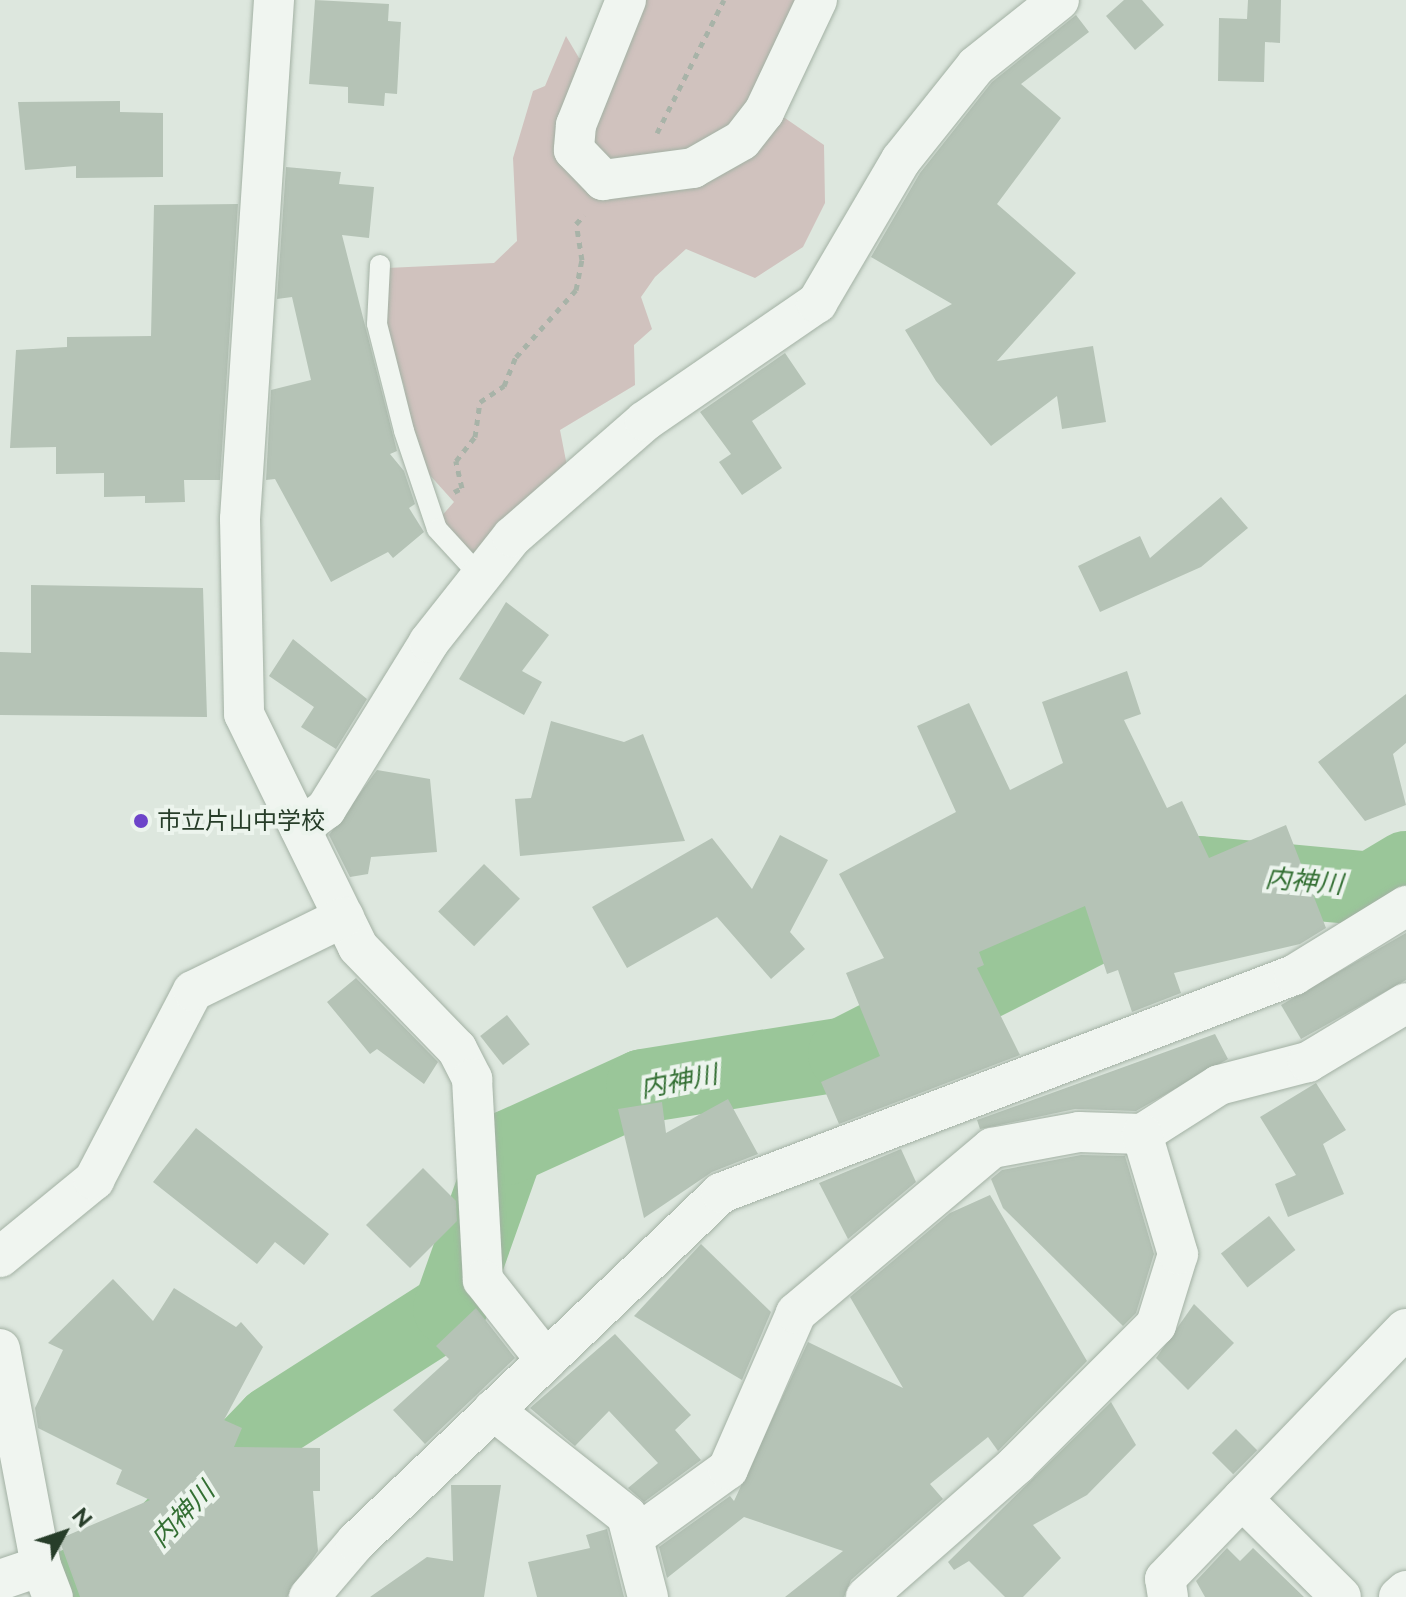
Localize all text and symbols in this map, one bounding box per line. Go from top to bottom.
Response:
place label: 市立片山中学校 [157,807,325,835]
marker: 市立片山中学校 [132,812,150,830]
water label: 内神川 [1264,863,1344,901]
water label: 内神川 [638,1059,720,1105]
water label: 内神川 [145,1476,221,1554]
north arrow [24,1493,104,1573]
text: N [67,1503,98,1532]

